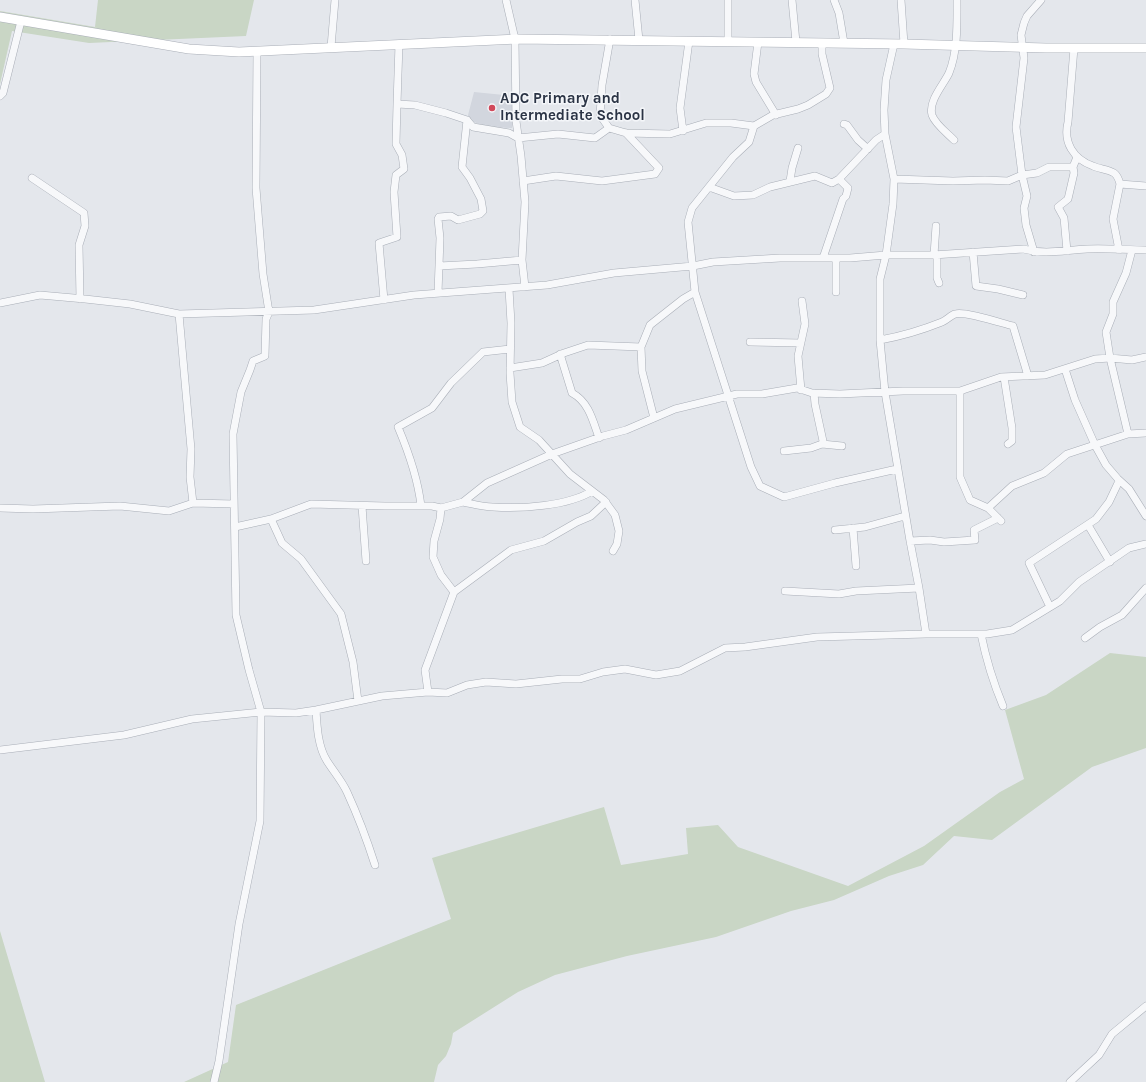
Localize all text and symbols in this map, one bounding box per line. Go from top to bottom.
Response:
place label: ADC Primary and Intermediate School [500,90,645,125]
marker: ADC Primary and Intermediate School [487,103,497,113]

